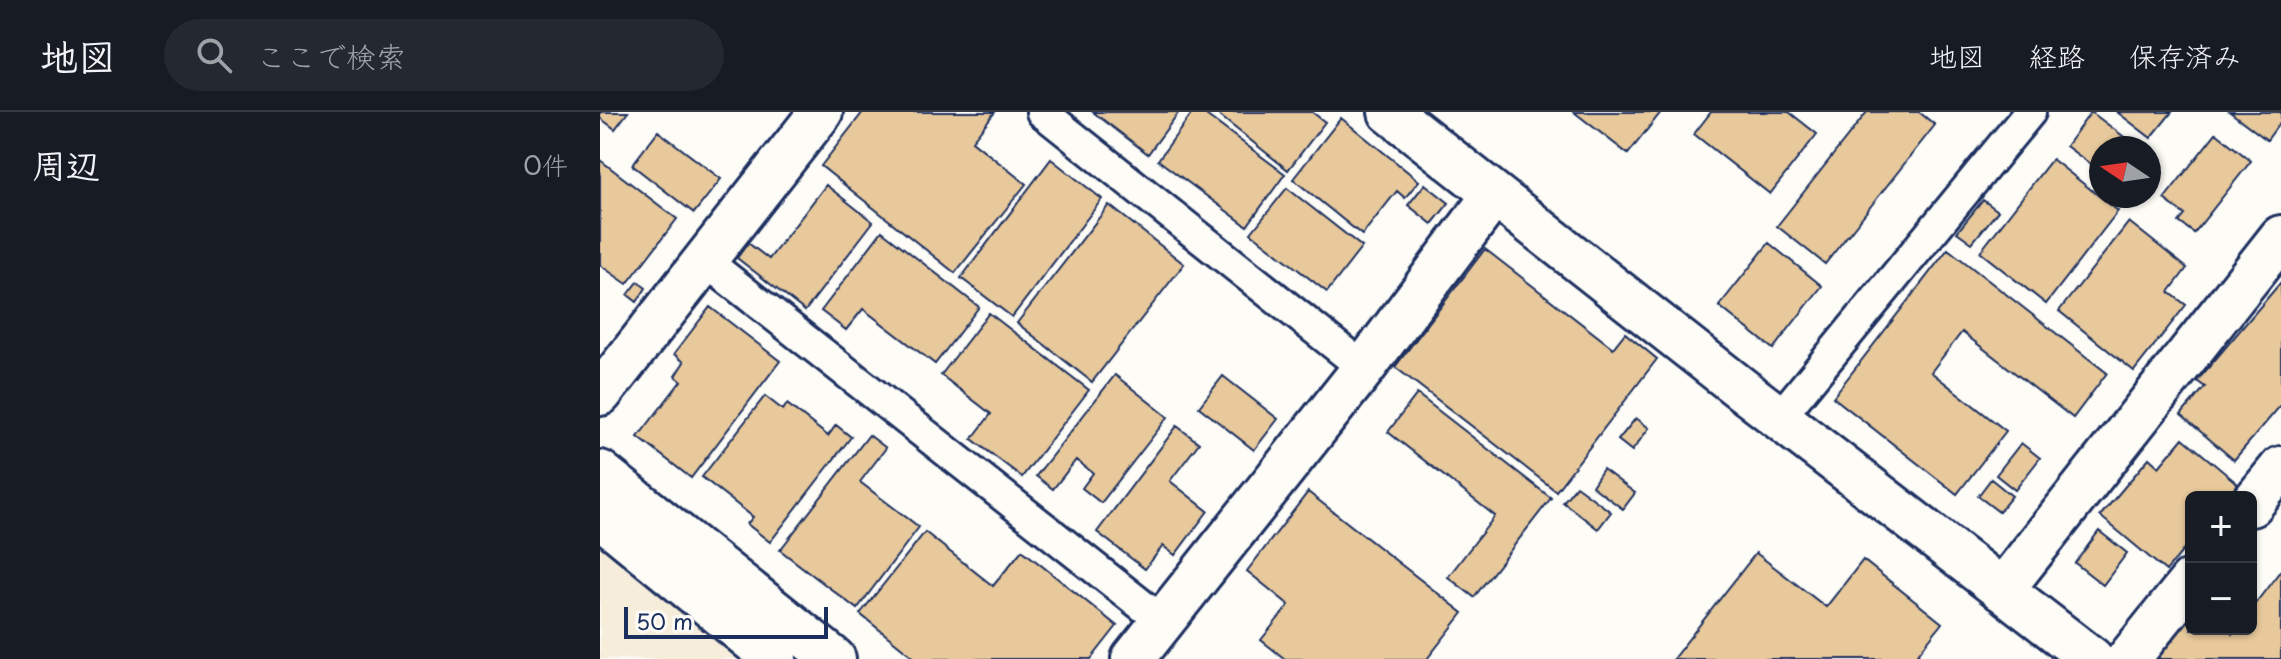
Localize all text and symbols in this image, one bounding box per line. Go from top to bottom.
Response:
search box [164,19,724,91]
text: 地図 [40,27,116,84]
icon: search [192,33,236,77]
text: ここで検索 [256,33,406,78]
text: 地図 [1929,34,1985,77]
text: 経路 [2029,34,2085,77]
text: 保存済み [2129,34,2241,77]
north arrow [2089,136,2161,208]
text: 周辺 [32,138,100,190]
text: 0件 [523,145,568,184]
map controls [2185,491,2257,635]
button: + [2185,491,2257,563]
button: − [2185,563,2257,635]
scale bar [624,603,828,639]
text: 50 m [636,604,693,637]

